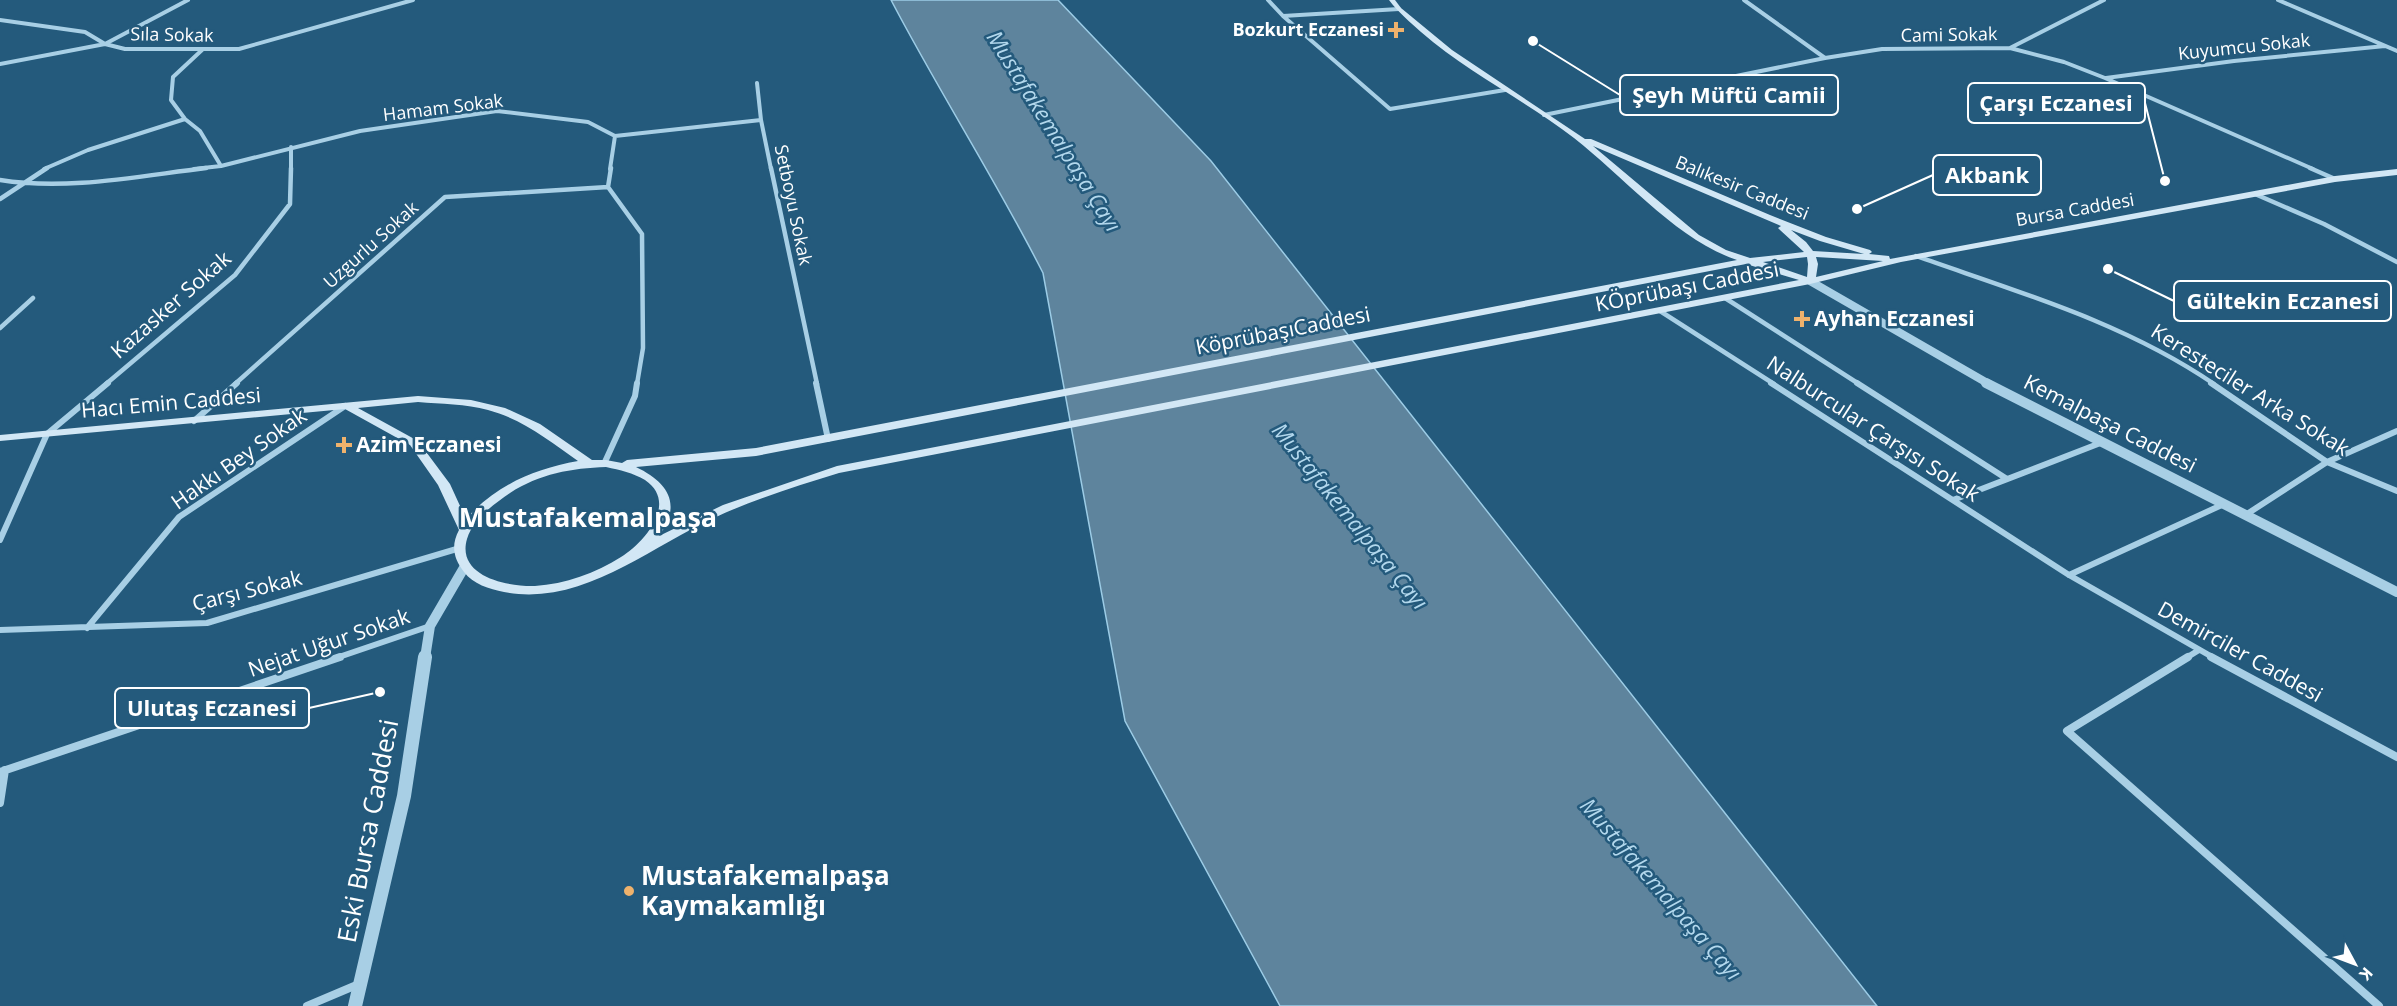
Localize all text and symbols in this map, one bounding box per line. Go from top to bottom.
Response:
place label: Bozkurt Eczanesi [1232,17,1384,41]
street label: Sıla Sokak [130,21,214,47]
street label: Cami Sokak [1900,21,1998,47]
marker: Bozkurt Eczanesi [1389,23,1403,37]
water label: Mustafakemalpaşa Çayı [981,24,1129,237]
street label: Kuyumcu Sokak [2177,27,2312,65]
callout: Şeyh Müftü Camii [1620,75,1838,115]
text: Şeyh Müftü Camii [1632,79,1826,109]
callout: Çarşı Eczanesi [1968,83,2145,123]
text: Çarşı Eczanesi [1979,87,2133,117]
street label: Hamam Sokak [381,88,505,126]
street label: Setboyu Sokak [769,142,819,268]
street label: Balıkesir Caddesi [1672,149,1813,225]
callout: Akbank [1933,155,2041,195]
text: Akbank [1945,159,2029,189]
street label: Bursa Caddesi [2014,187,2136,231]
street label: Uzgurlu Sokak [318,195,423,293]
street label: Kazasker Sokak [104,244,236,364]
street label: KÖprübaşı Caddesi [1593,254,1781,318]
callout: Gültekin Eczanesi [2174,281,2391,321]
text: Gültekin Eczanesi [2187,285,2379,315]
street label: KöprübaşıCaddesi [1193,299,1373,361]
place label: Ayhan Eczanesi [1814,304,1975,332]
marker: Ayhan Eczanesi [1795,312,1809,326]
street label: Keresteciler Arka Sokak [2146,317,2355,462]
street label: Nalburcular Çarşısı Sokak [1762,349,1985,508]
street label: Kemalpaşa Caddesi [2019,367,2202,479]
street label: Hacı Emin Caddesi [80,380,262,424]
street label: Hakkı Bey Sokak [165,401,312,515]
water label: Mustafakemalpaşa Çayı [1266,416,1436,615]
place label: Azim Eczanesi [356,430,502,458]
marker: Azim Eczanesi [337,438,351,452]
district label: Mustafakemalpaşa [459,498,717,535]
street label: Çarşı Sokak [189,563,305,617]
street label: Demirciler Caddesi [2153,594,2328,708]
street label: Nejat Uğur Sokak [244,601,413,683]
callout: Ulutaş Eczanesi [115,688,309,728]
text: Ulutaş Eczanesi [127,692,297,722]
street label: Eski Bursa Caddesi [328,716,406,946]
water label: Mustafakemalpaşa Çayı [1574,791,1749,986]
place label: Mustafakemalpaşa Kaymakamlığı [641,857,890,923]
marker: Mustafakemalpaşa Kaymakamlığı [622,884,636,898]
north arrow [2325,934,2385,994]
text: K [2354,963,2378,985]

